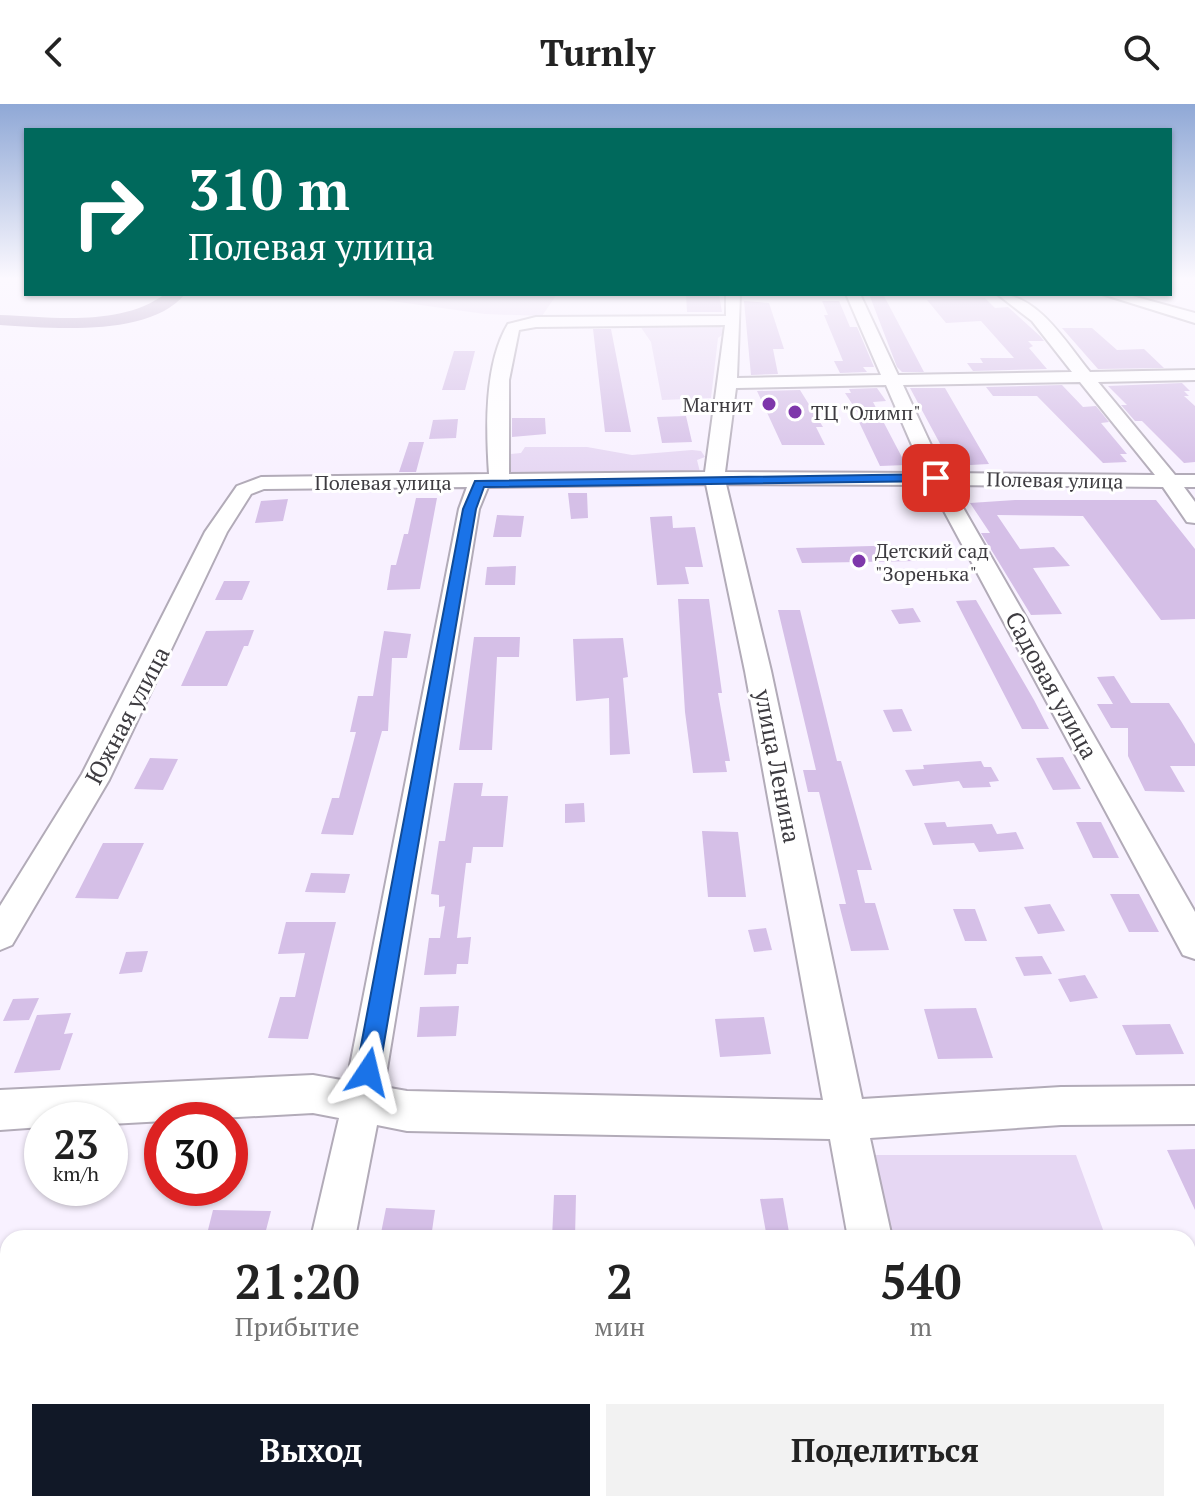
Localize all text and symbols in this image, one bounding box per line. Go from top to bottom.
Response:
text: Turnly [540,29,655,76]
icon: back [32,30,76,74]
icon: search [1119,30,1163,74]
text: 310 m [188,152,350,226]
icon: right [56,160,160,264]
text: Полевая улица [188,223,435,270]
place label: Магнит [683,391,753,418]
marker: Магнит [760,395,778,413]
place label: ТЦ "Олимп" [811,399,921,426]
marker: ТЦ "Олимп" [786,403,804,421]
pin [902,444,970,512]
icon: arrive [914,456,958,500]
street label: Полевая улица [986,465,1124,495]
street label: Полевая улица [314,469,452,496]
place label: Детский сад "Зоренька" [875,537,989,587]
marker: Детский сад "Зоренька" [850,552,868,570]
street label: Садовая улица [998,605,1106,765]
street label: Южная улица [77,641,177,789]
street label: улица Ленина [747,685,809,846]
position arrow [326,1030,410,1114]
speed limit sign: 30 [144,1102,248,1206]
text: 23 [53,1117,99,1170]
text: km/h [53,1160,99,1187]
text: 21:20 [235,1249,360,1313]
text: 2 [606,1249,633,1313]
text: 540 [880,1249,961,1313]
text: Прибытие [235,1309,359,1343]
text: мин [594,1309,645,1343]
text: m [909,1309,932,1343]
button: Выход [32,1404,590,1496]
button: Поделиться [606,1404,1164,1496]

